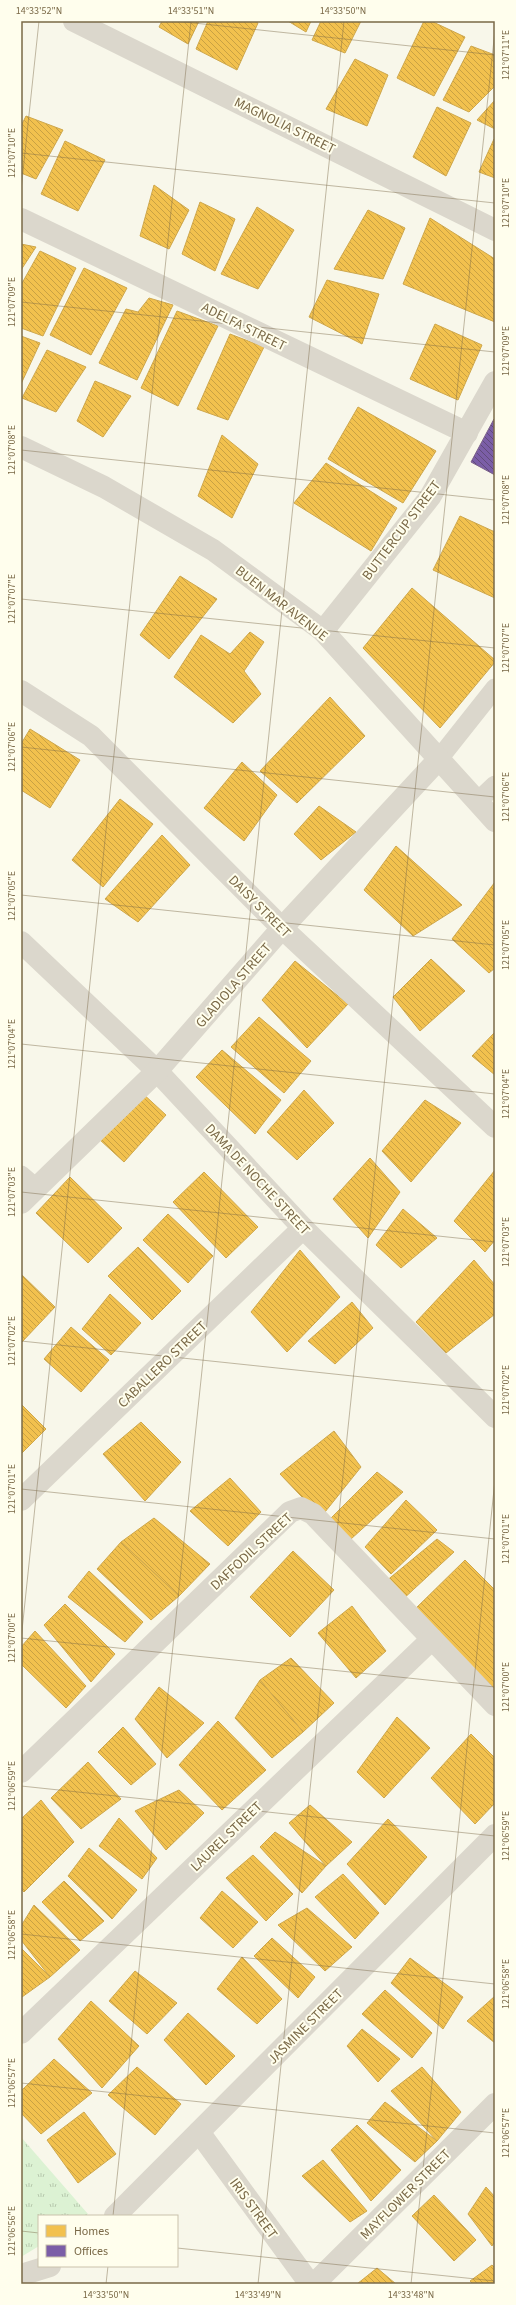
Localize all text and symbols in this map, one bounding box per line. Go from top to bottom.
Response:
text: 14°33'52"N [16,4,62,18]
text: 14°33'51"N [168,4,214,18]
text: 14°33'50"N [320,4,366,18]
text: 121°07'11"E [499,30,513,80]
street label: MAGNOLIA STREET [231,93,339,159]
text: 121°07'10"E [5,128,19,178]
text: 121°07'10"E [499,178,513,228]
text: 121°07'09"E [5,277,19,327]
street label: ADELFA STREET [198,298,290,356]
text: 121°07'09"E [499,326,513,376]
text: 121°07'08"E [5,425,19,475]
text: 121°07'08"E [499,475,513,525]
street label: BUTTERCUP STREET [358,476,446,585]
street label: BUEN MAR AVENUE [231,561,332,646]
text: 121°07'07"E [5,574,19,624]
text: 121°07'07"E [499,623,513,673]
text: 121°07'06"E [5,722,19,772]
text: 121°07'06"E [499,772,513,822]
text: 121°07'05"E [5,871,19,921]
street label: DAISY STREET [223,871,296,943]
text: 121°07'05"E [499,920,513,970]
street label: GLADIOLA STREET [191,938,277,1033]
text: 121°07'04"E [5,1019,19,1069]
text: 121°07'04"E [499,1069,513,1119]
street label: DAMA DE NOCHE STREET [200,1119,315,1240]
text: 121°07'03"E [5,1167,19,1217]
text: 121°07'03"E [499,1217,513,1267]
text: 121°07'02"E [5,1316,19,1366]
street label: CABALLERO STREET [114,1316,212,1413]
text: 121°07'02"E [499,1365,513,1415]
text: 121°07'01"E [5,1464,19,1514]
street label: DAFFODIL STREET [206,1508,298,1595]
text: 121°07'01"E [499,1514,513,1564]
text: 121°07'00"E [5,1613,19,1663]
text: 121°07'00"E [499,1662,513,1712]
text: 121°06'59"E [5,1761,19,1811]
street label: LAUREL STREET [186,1797,267,1876]
text: 121°06'59"E [499,1811,513,1861]
text: 121°06'58"E [5,1910,19,1960]
text: 121°06'58"E [499,1959,513,2009]
street label: JASMINE STREET [263,1984,348,2069]
text: 121°06'57"E [5,2058,19,2108]
text: 121°06'57"E [499,2108,513,2158]
street label: MAYFLOWER STREET [356,2145,456,2245]
street label: IRIS STREET [224,2174,282,2243]
text: 121°06'56"E [5,2206,19,2256]
legend [38,2215,178,2267]
text: Homes [74,2223,109,2240]
text: Offices [74,2243,108,2260]
text: 14°33'50"N [83,2288,129,2302]
text: 14°33'49"N [235,2288,281,2302]
text: 14°33'48"N [388,2288,434,2302]

